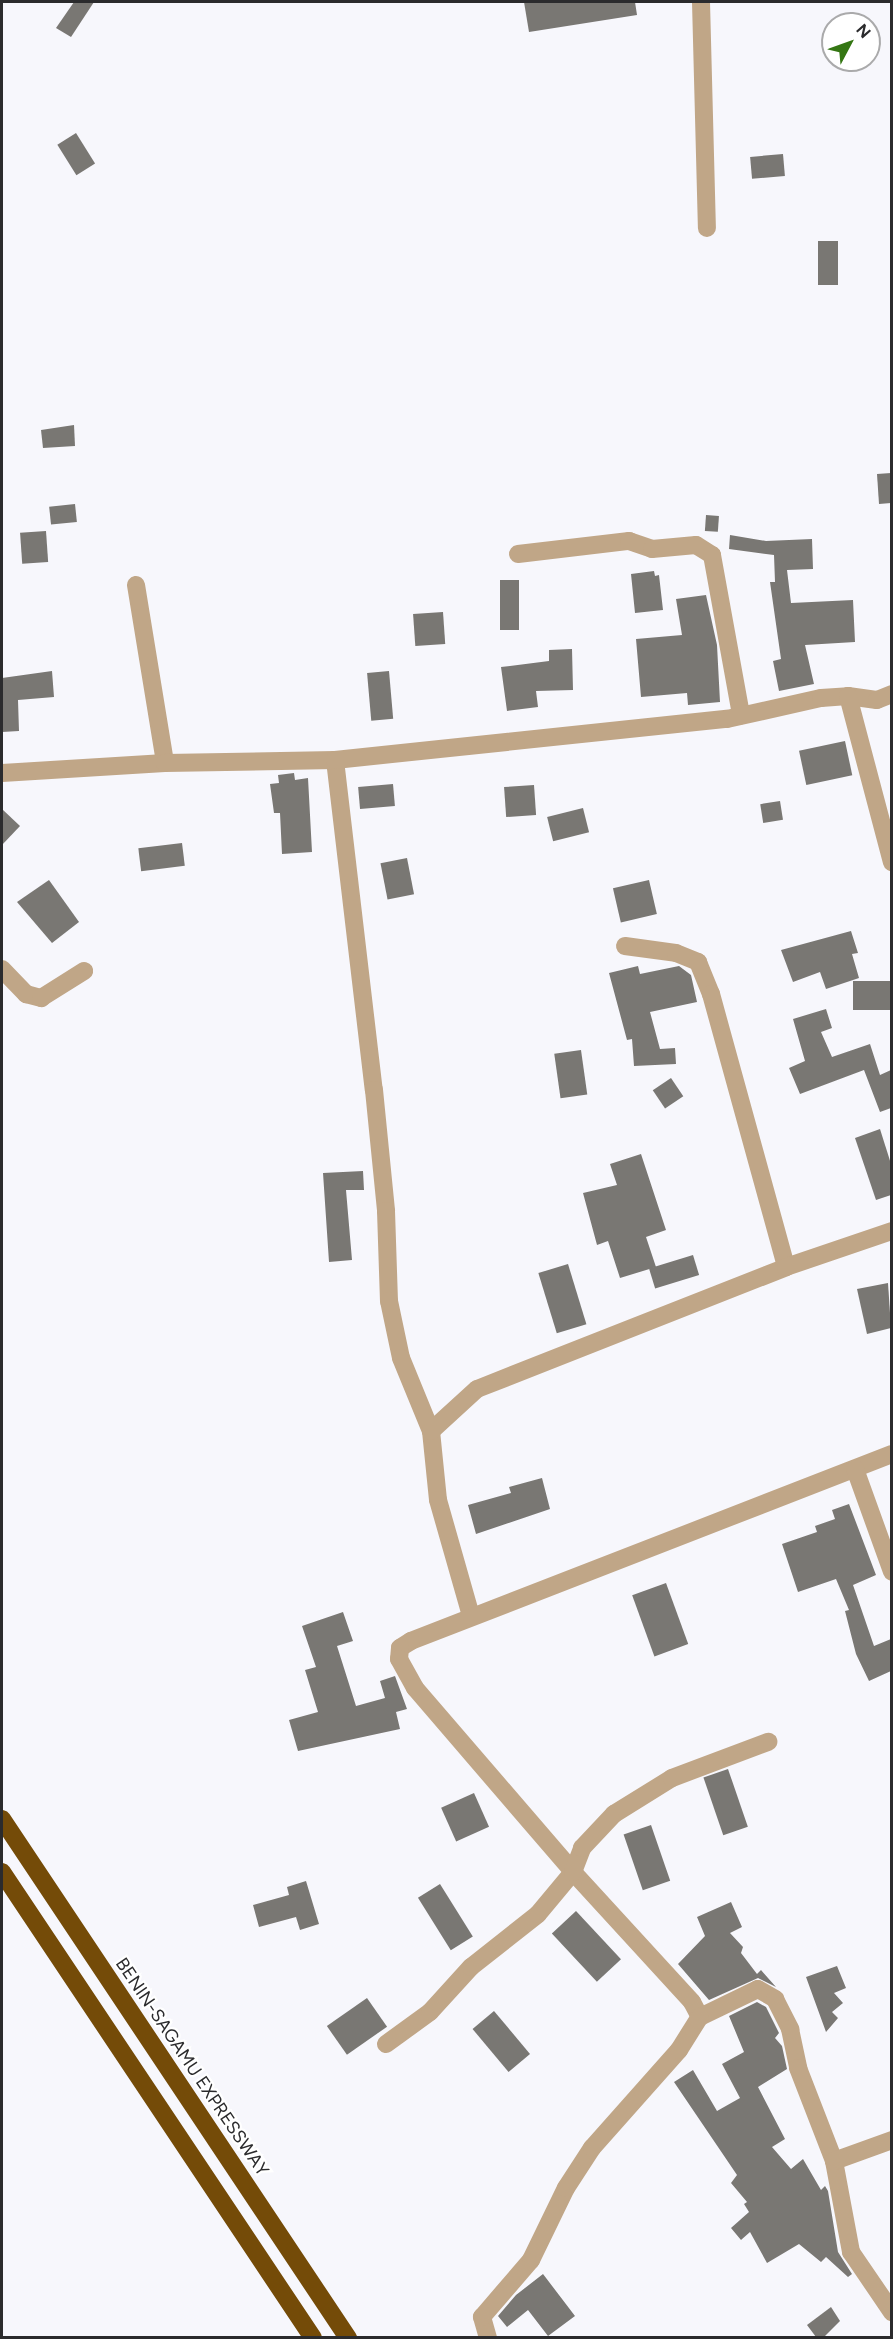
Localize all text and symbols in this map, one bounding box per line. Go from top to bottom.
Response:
north arrow [821,12,881,72]
text: N [852,20,875,42]
street label: BENIN-SAGAMU EXPRESSWAY [111,1954,273,2180]

